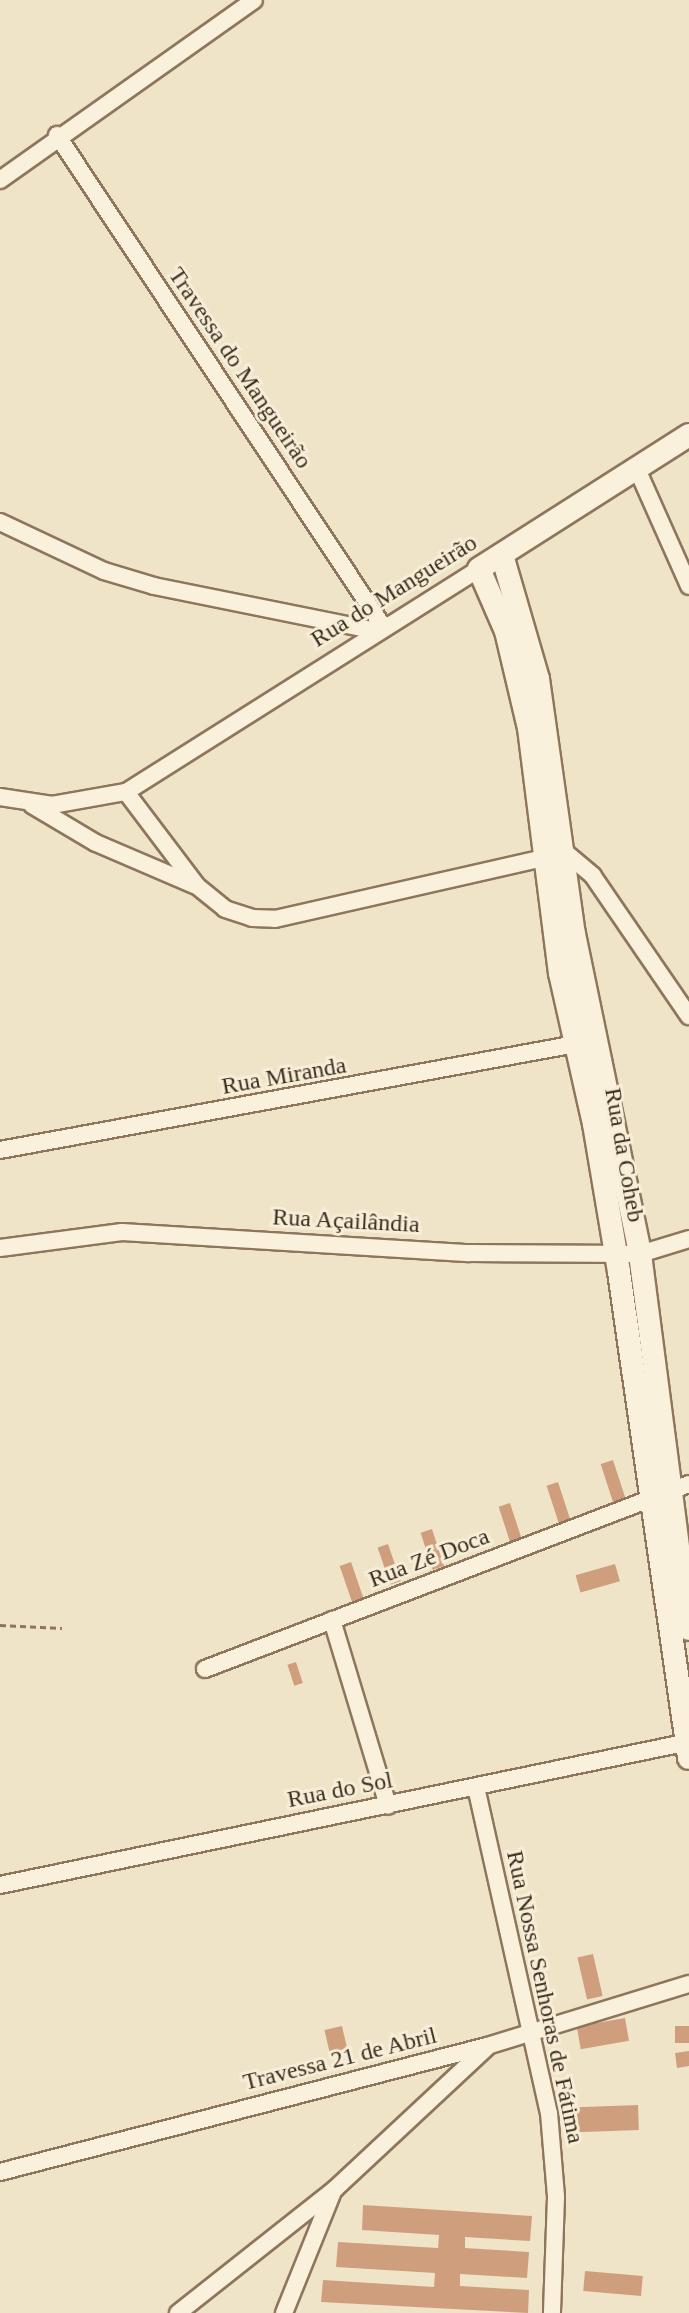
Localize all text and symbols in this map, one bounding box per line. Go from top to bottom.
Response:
street label: Travessa do Mangueirão [162,262,318,474]
street label: Rua do Mangueirão [306,528,482,654]
street label: Rua Miranda [219,1051,349,1101]
street label: Rua da Coheb [598,1086,650,1224]
street label: Rua Açailândia [271,1203,421,1239]
street label: Rua Zé Doca [365,1522,493,1594]
street label: Rua do Sol [285,1766,395,1814]
street label: Rua Nossa Senhoras de Fátima [500,1848,590,2146]
street label: Travessa 21 de Abril [240,2021,440,2097]

